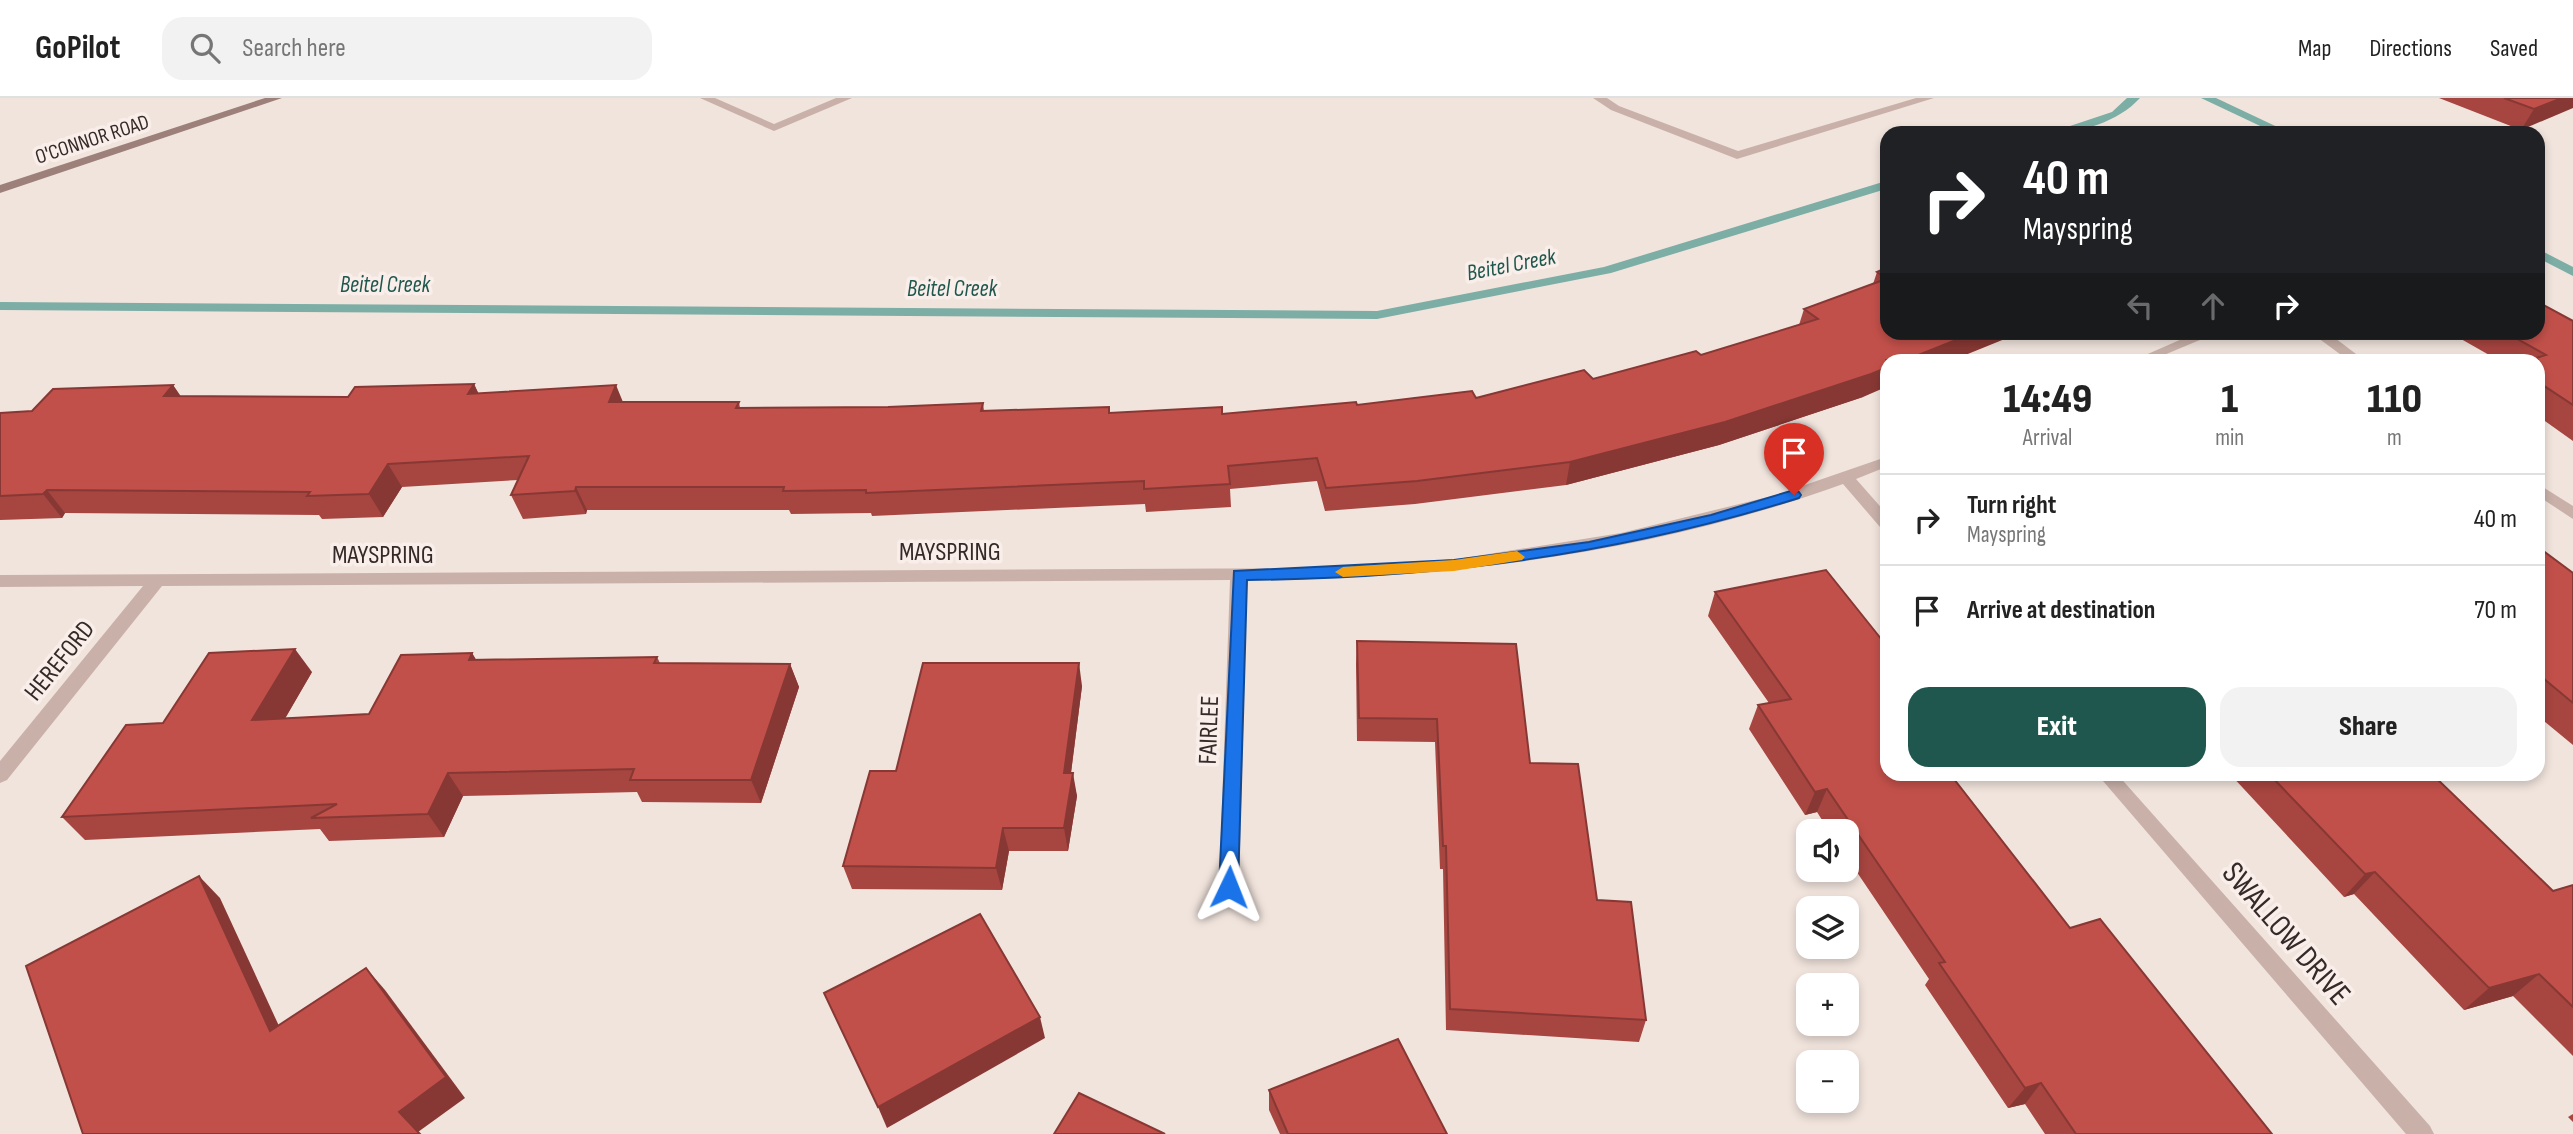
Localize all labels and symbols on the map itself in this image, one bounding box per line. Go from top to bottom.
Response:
street label: O'CONNOR ROAD [32,109,152,170]
water label: Beitel Creek [1464,242,1560,287]
water label: Beitel Creek [340,271,432,299]
water label: Beitel Creek [907,275,999,303]
pin [1764,423,1824,495]
street label: MAYSPRING [899,537,1001,568]
street label: MAYSPRING [332,540,434,571]
street label: HEREFORD [18,615,102,707]
street label: FAIRLEE [1193,695,1226,765]
position arrow [1192,850,1266,924]
street label: SWALLOW DRIVE [2213,855,2359,1013]

